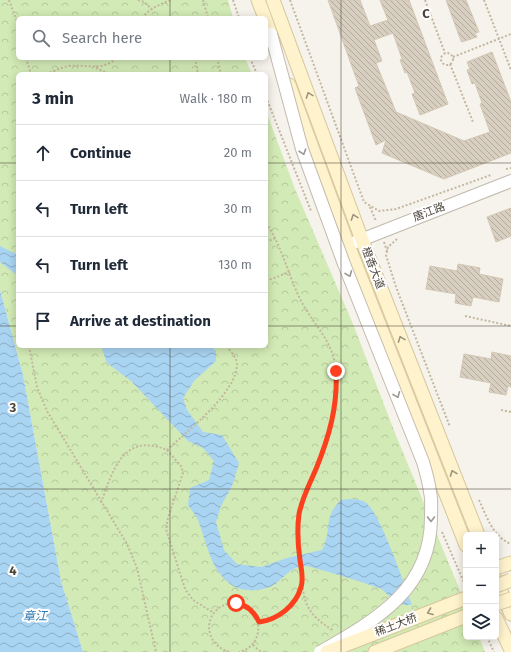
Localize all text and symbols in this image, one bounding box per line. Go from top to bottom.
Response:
text: C [422,6,430,21]
search box [16,16,268,60]
icon: search [30,27,52,49]
text: Search here [62,29,142,47]
text: 3 min [32,88,74,109]
text: Walk · 180 m [180,91,252,106]
one-way arrow [305,92,313,99]
icon: ahead [32,142,54,164]
text: Continue [70,144,131,162]
text: 20 m [224,145,252,160]
one-way arrow [299,149,307,156]
icon: left [32,198,54,220]
text: Turn left [70,200,128,218]
street label: 唐江路 [411,200,447,224]
text: 30 m [224,201,252,216]
one-way arrow [350,214,358,221]
street label: 橙香大道 [359,245,387,291]
icon: left [32,254,54,276]
text: Turn left [70,256,128,274]
text: 130 m [218,257,252,272]
one-way arrow [344,271,352,278]
icon: arrive [32,310,54,332]
text: Arrive at destination [70,312,211,330]
one-way arrow [397,335,405,342]
route end [327,362,345,380]
one-way arrow [392,392,400,399]
text: 3 [9,400,17,415]
one-way arrow [450,469,458,476]
one-way arrow [427,516,435,522]
map controls [463,532,499,640]
button: + [463,532,499,568]
text: 4 [9,563,17,578]
button: − [463,568,499,604]
route start [227,594,245,612]
button: layers [463,604,499,640]
one-way arrow [426,607,434,615]
water label: 章江 [23,609,49,623]
street label: 稀土大桥 [373,611,419,639]

